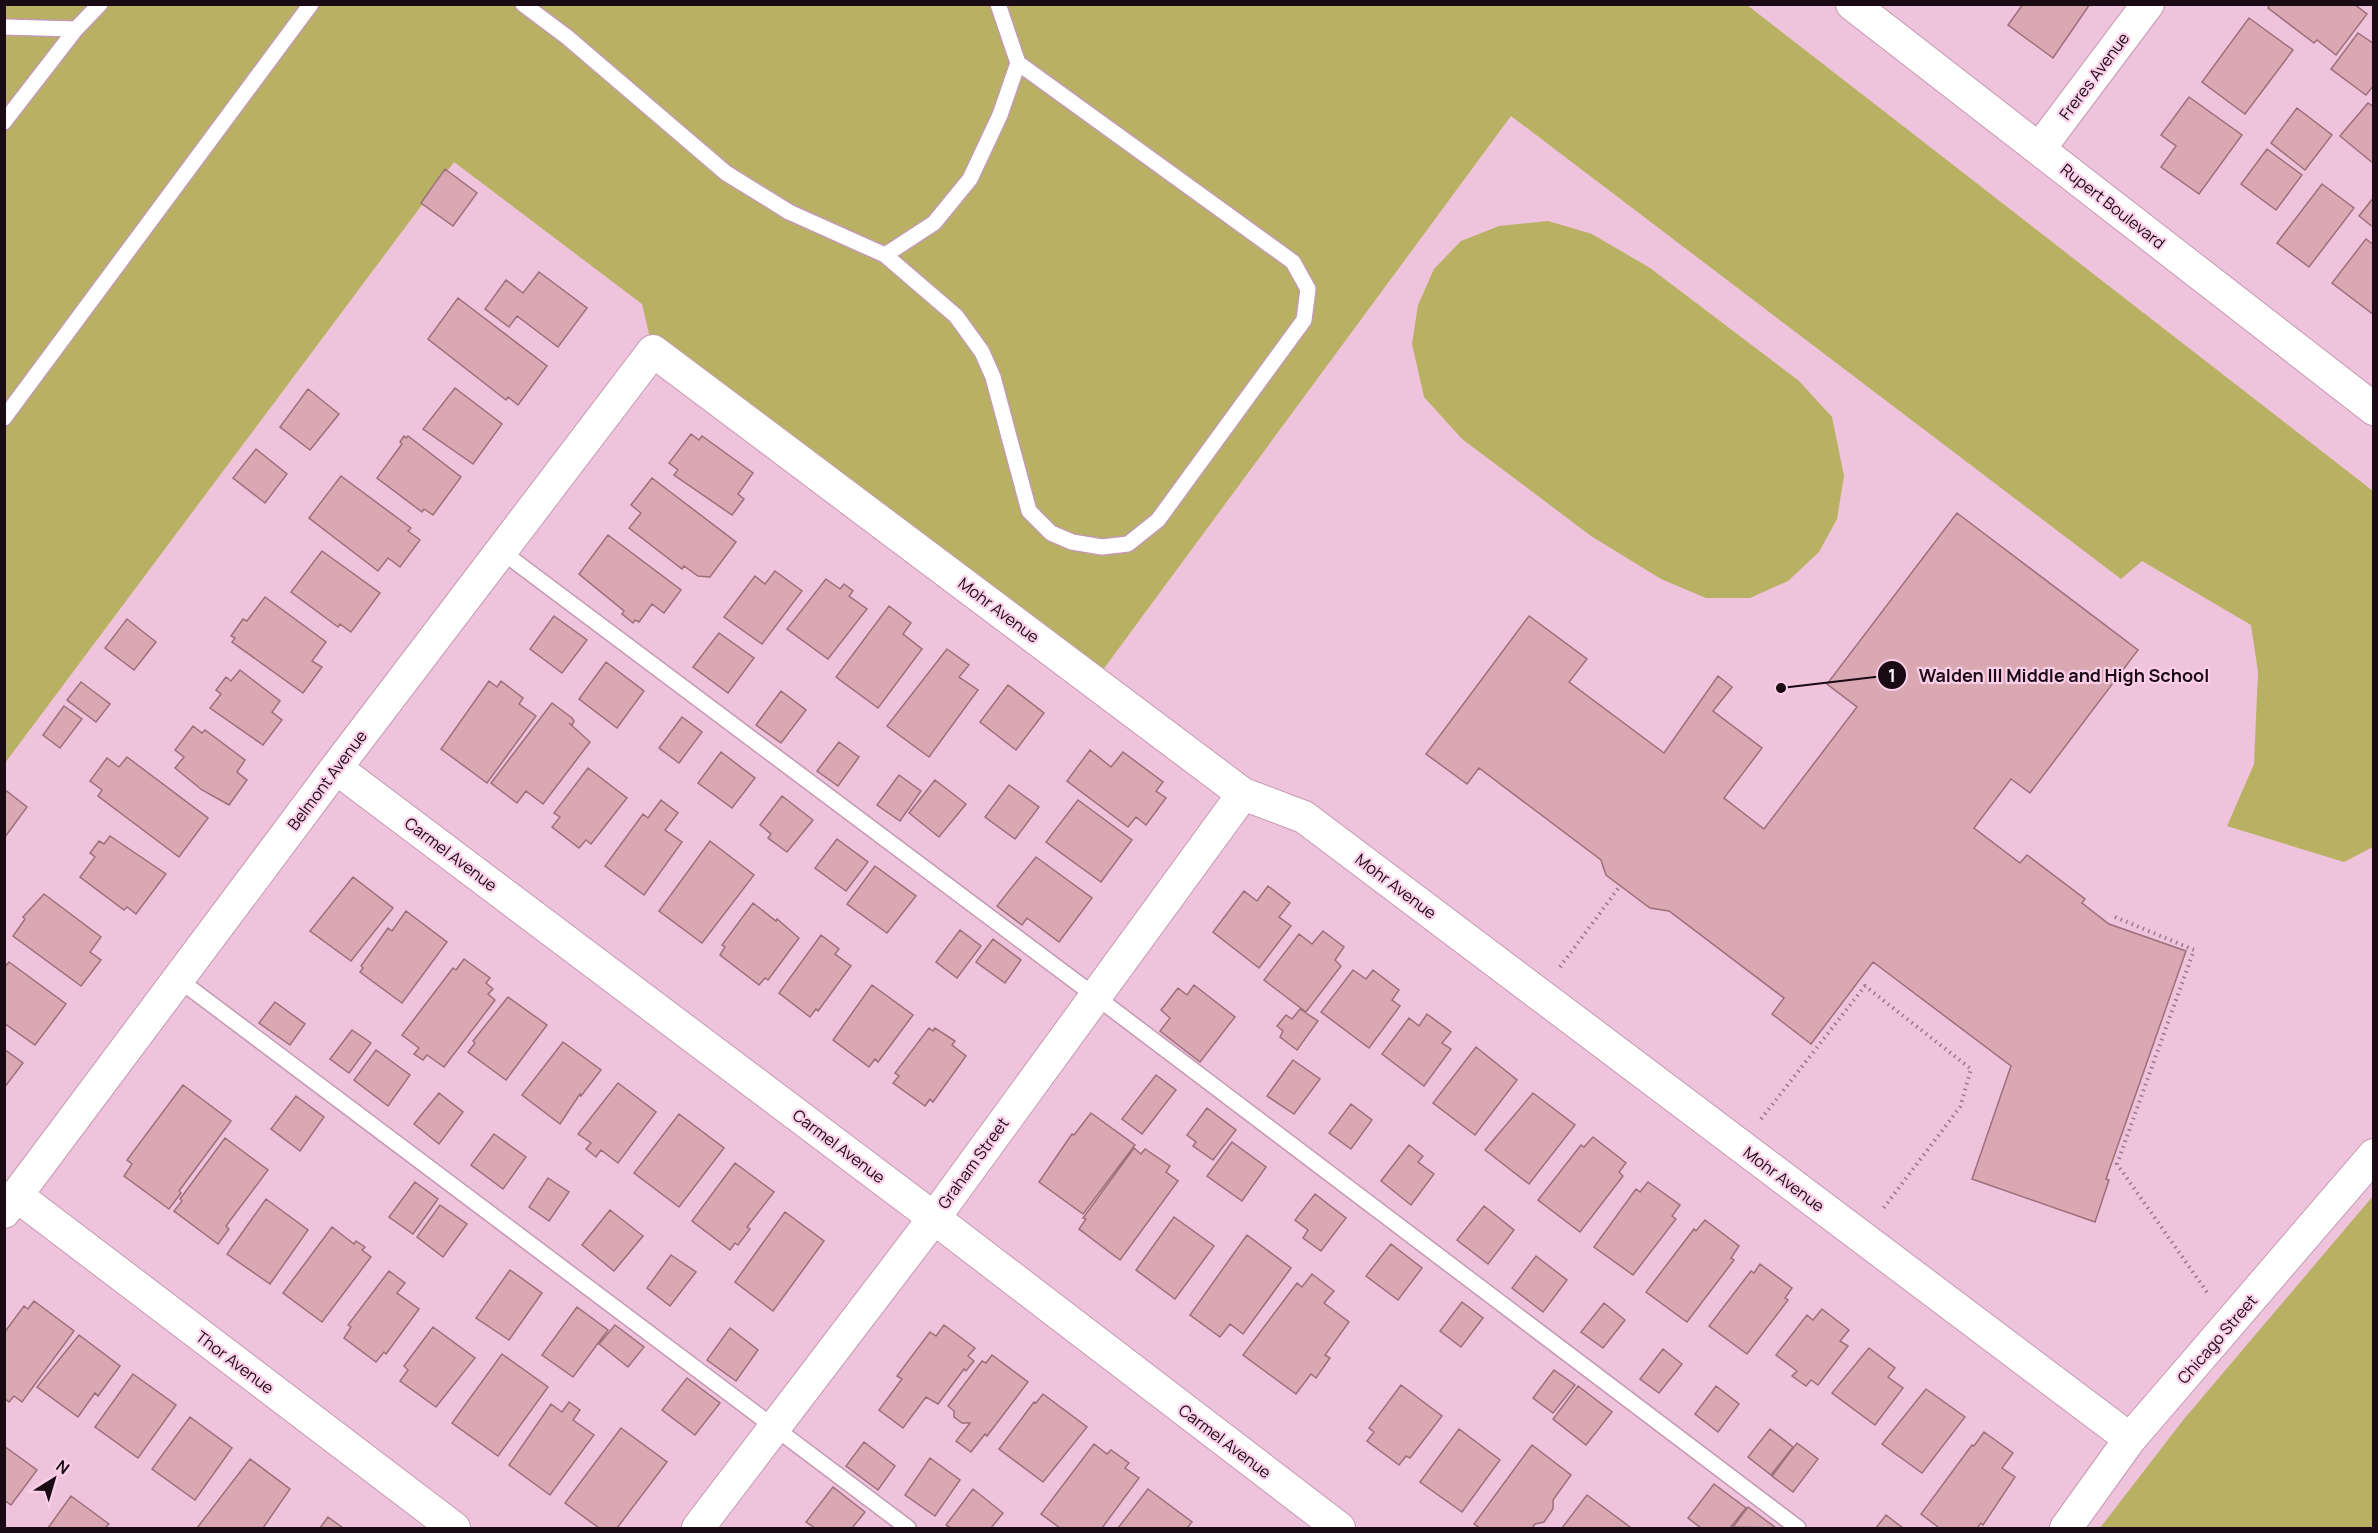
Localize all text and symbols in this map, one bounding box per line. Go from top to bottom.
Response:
street label: Freres Avenue [2054,28,2134,124]
street label: Rupert Boulevard [2056,158,2170,254]
street label: Mohr Avenue [954,572,1044,648]
callout: Walden III Middle and High School [1877,657,2222,693]
text: 1 [1888,663,1896,687]
text: Walden III Middle and High School [1919,663,2209,687]
street label: Belmont Avenue [282,726,372,834]
street label: Carmel Avenue [400,812,502,896]
street label: Mohr Avenue [1351,848,1441,924]
street label: Carmel Avenue [788,1104,890,1188]
street label: Graham Street [932,1113,1014,1213]
street label: Mohr Avenue [1739,1141,1829,1217]
street label: Chicago Street [2172,1290,2262,1388]
street label: Thor Avenue [192,1325,278,1399]
street label: Carmel Avenue [1174,1399,1276,1483]
north arrow [24,1449,84,1509]
text: N [52,1455,74,1479]

